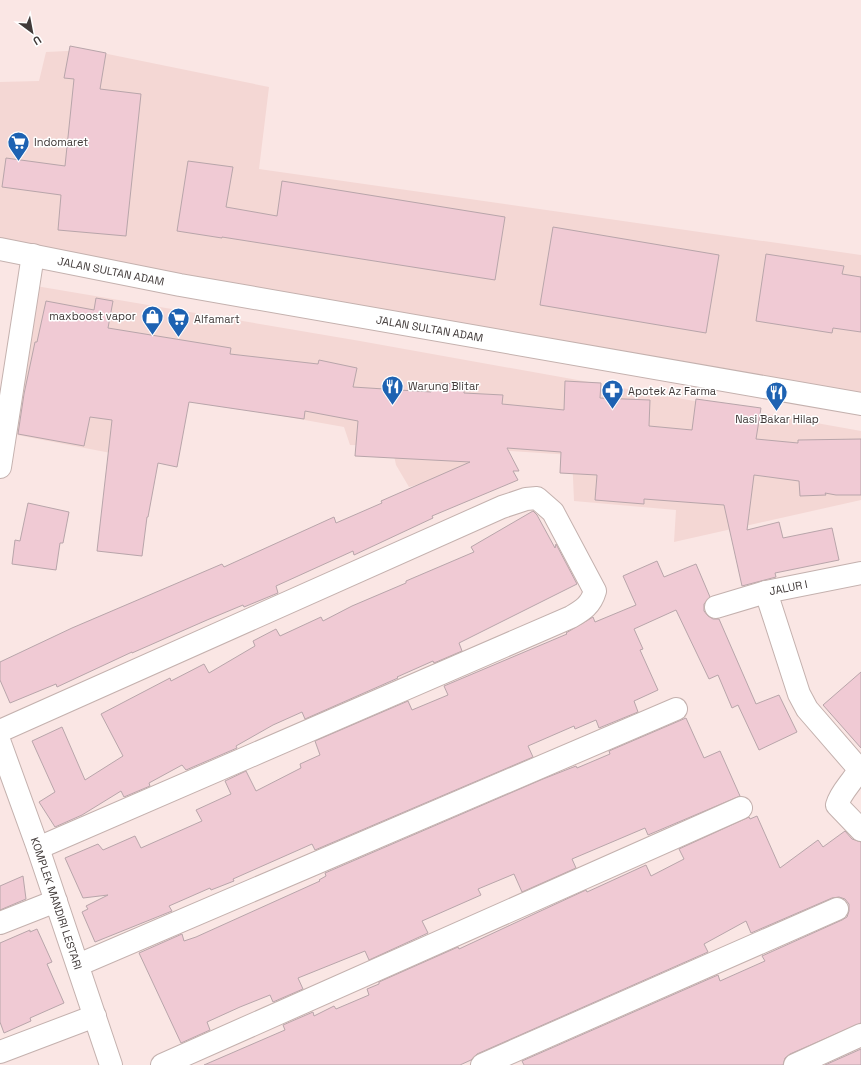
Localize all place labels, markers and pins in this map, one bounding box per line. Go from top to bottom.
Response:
supermarket icon: Indomaret [6,129,32,162]
place label: Indomaret [34,135,88,149]
shop icon: maxboost vapor [139,303,165,336]
supermarket icon: Alfamart [166,306,192,339]
place label: maxboost vapor [49,309,136,323]
place label: Alfamart [194,312,240,326]
restaurant icon: Warung Blitar [379,373,405,406]
pharmacy icon: Apotek Az Farma [600,378,626,411]
place label: Warung Blitar [408,379,480,393]
restaurant icon: Nasi Bakar Hilap [764,380,790,413]
place label: Apotek Az Farma [628,384,717,398]
place label: Nasi Bakar Hilap [735,412,819,426]

